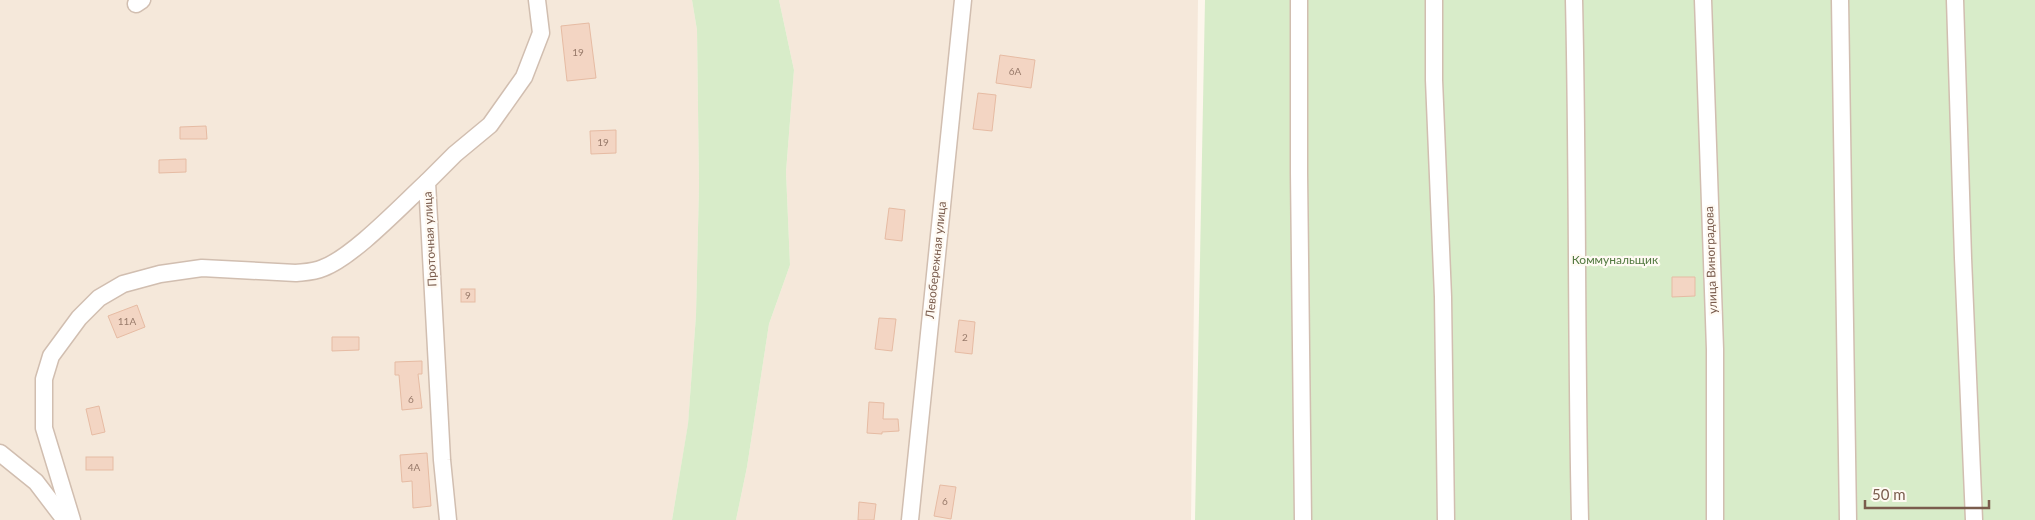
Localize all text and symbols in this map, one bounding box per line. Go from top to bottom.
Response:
house number: 19 [572,46,584,58]
house number: 6А [1009,65,1022,77]
house number: 19 [597,136,609,148]
street label: Проточная улица [420,191,439,287]
street label: Левобережная улица [922,200,949,320]
street label: улица Виноградова [1701,206,1720,314]
park label: Коммунальщик [1572,252,1659,267]
house number: 9 [465,289,471,301]
house number: 11А [118,315,136,327]
house number: 2 [962,331,968,343]
house number: 6 [408,393,414,405]
house number: 4А [408,461,421,473]
scale bar [1865,478,1989,510]
text: 50 m [1872,485,1906,503]
house number: 6 [942,495,948,507]

